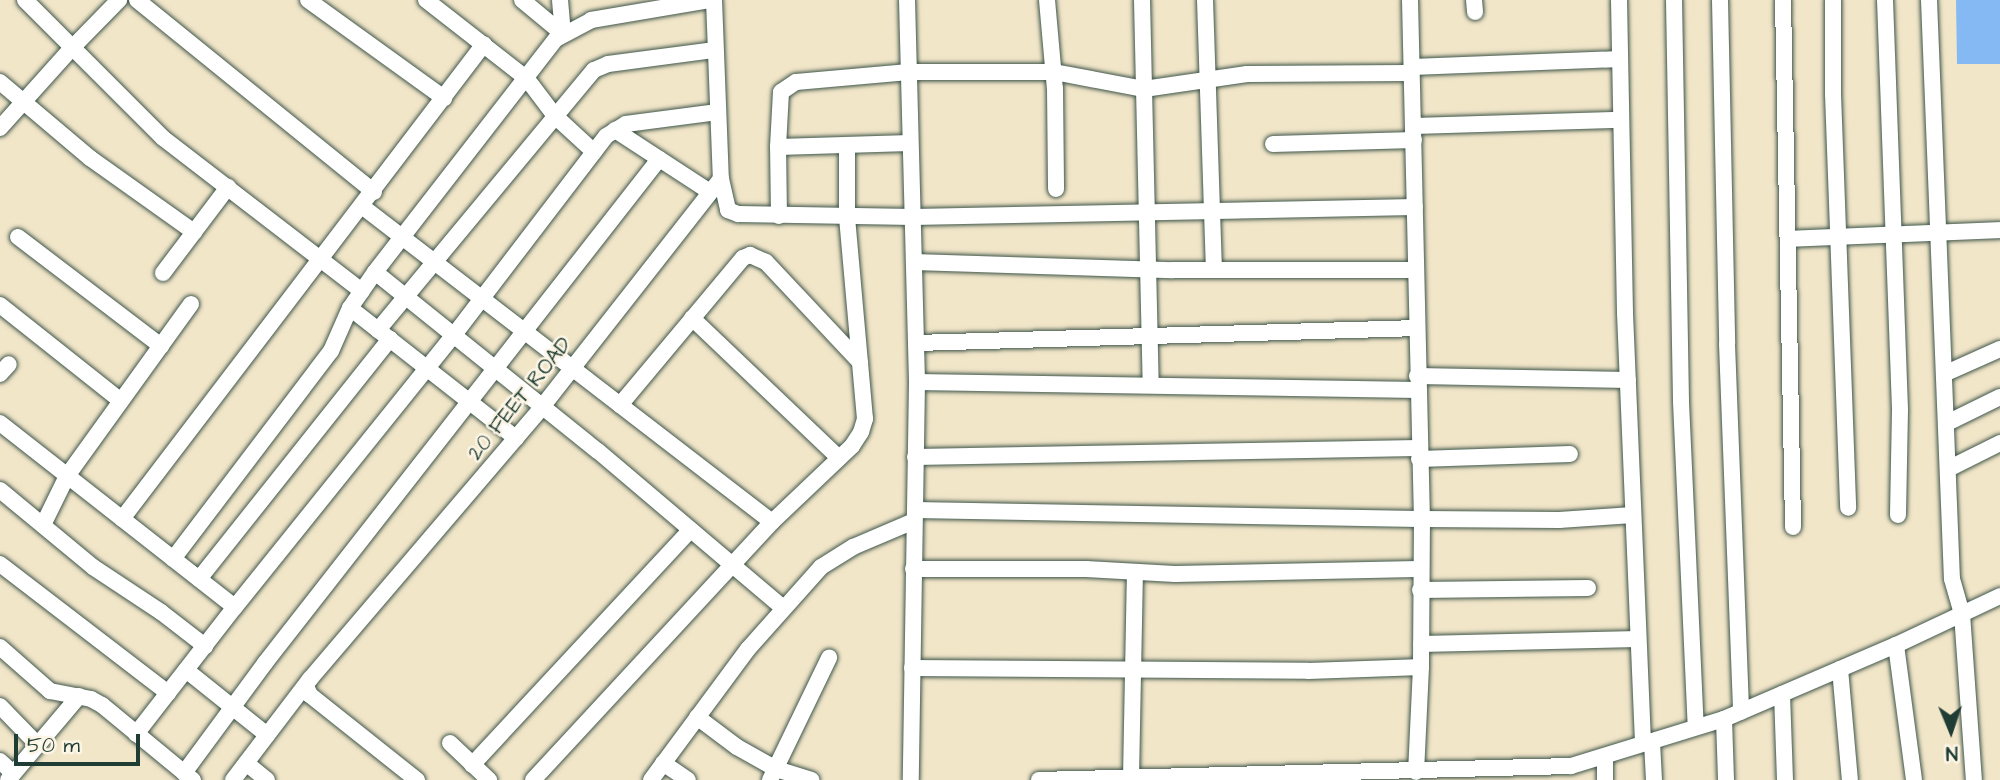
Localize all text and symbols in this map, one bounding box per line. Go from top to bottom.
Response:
street label: 20 FEET ROAD [463,333,577,465]
north arrow [1916,696,1986,766]
scale bar [18,720,144,764]
text: 50 m [27,731,80,760]
text: N [1945,739,1958,766]

